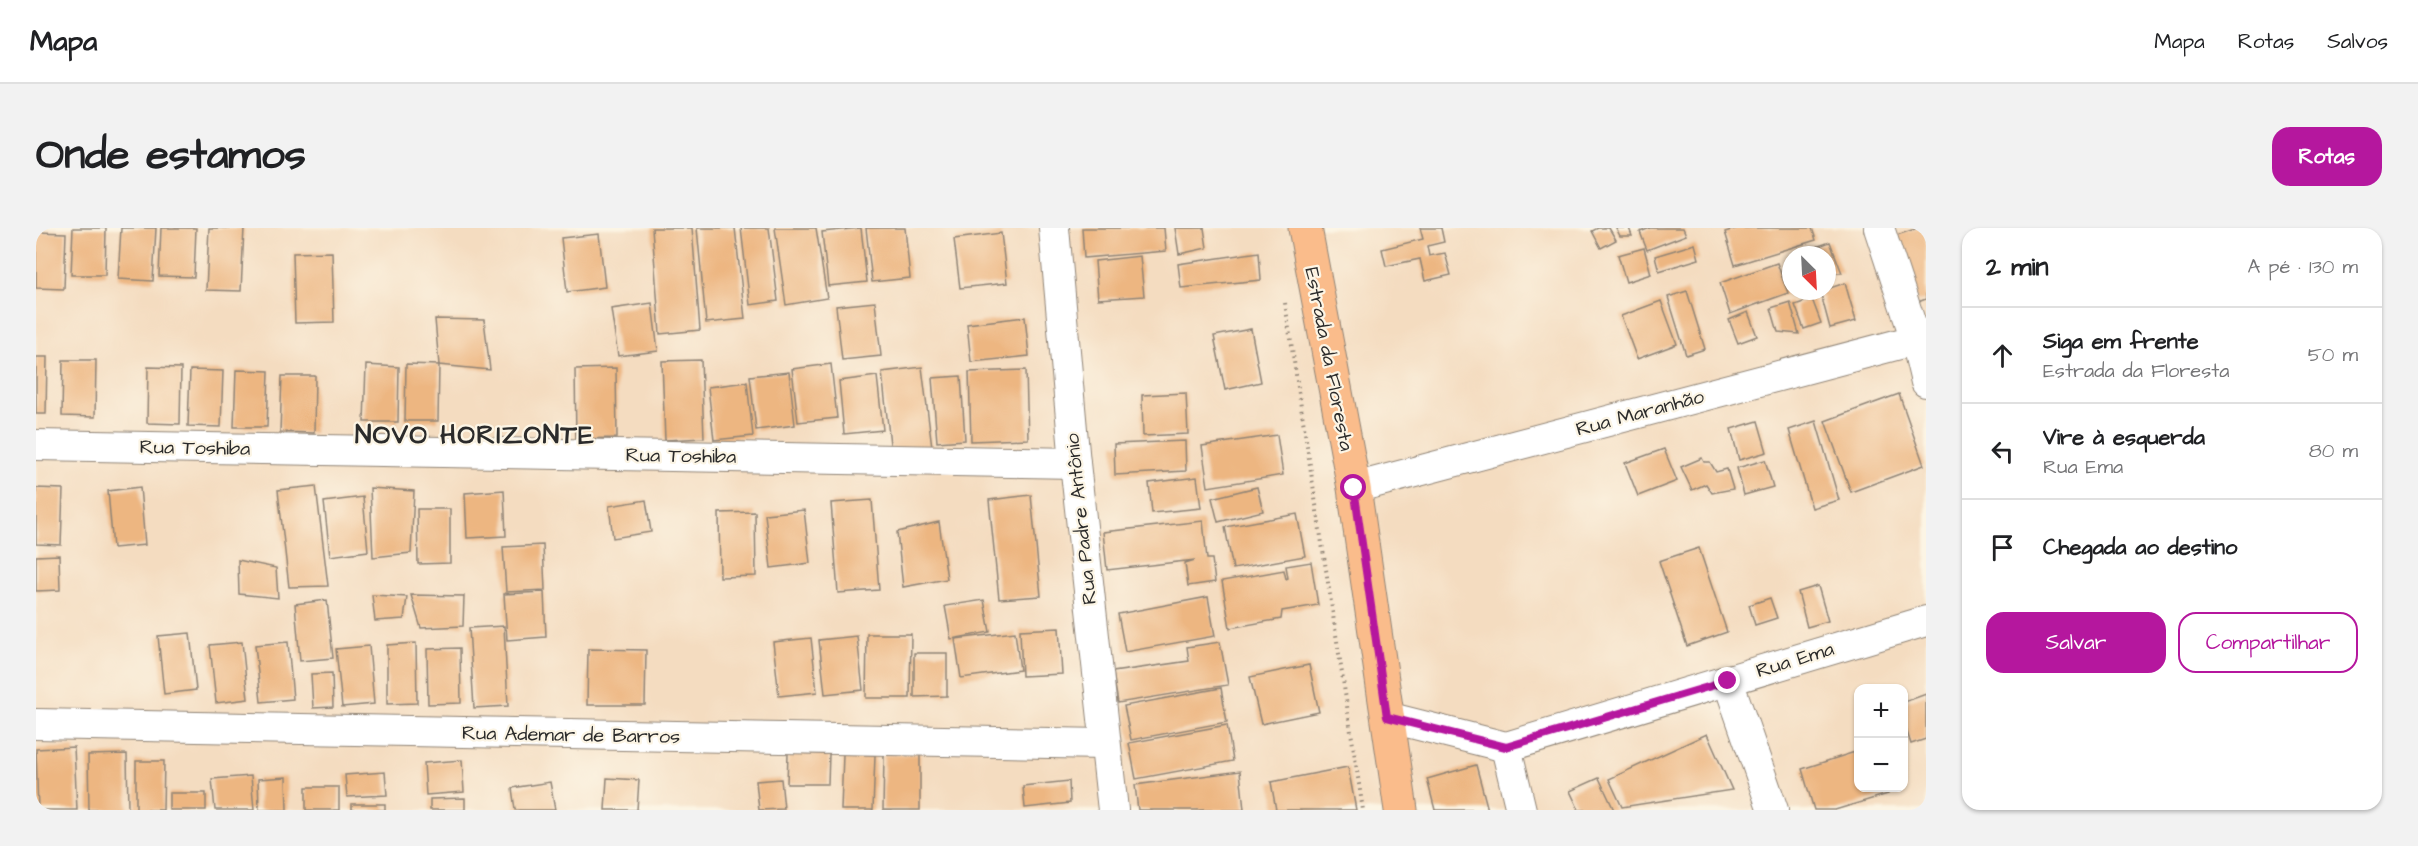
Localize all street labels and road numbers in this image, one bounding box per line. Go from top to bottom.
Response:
street label: Estrada da Floresta [1297,265,1361,453]
street label: Rua Maranhão [1573,382,1707,444]
street label: Rua Padre Antônio [1058,432,1104,606]
street label: Rua Toshiba [139,433,251,463]
street label: Rua Toshiba [625,441,737,471]
street label: Rua Ema [1753,635,1837,685]
street label: Rua Ademar de Barros [462,719,680,751]

